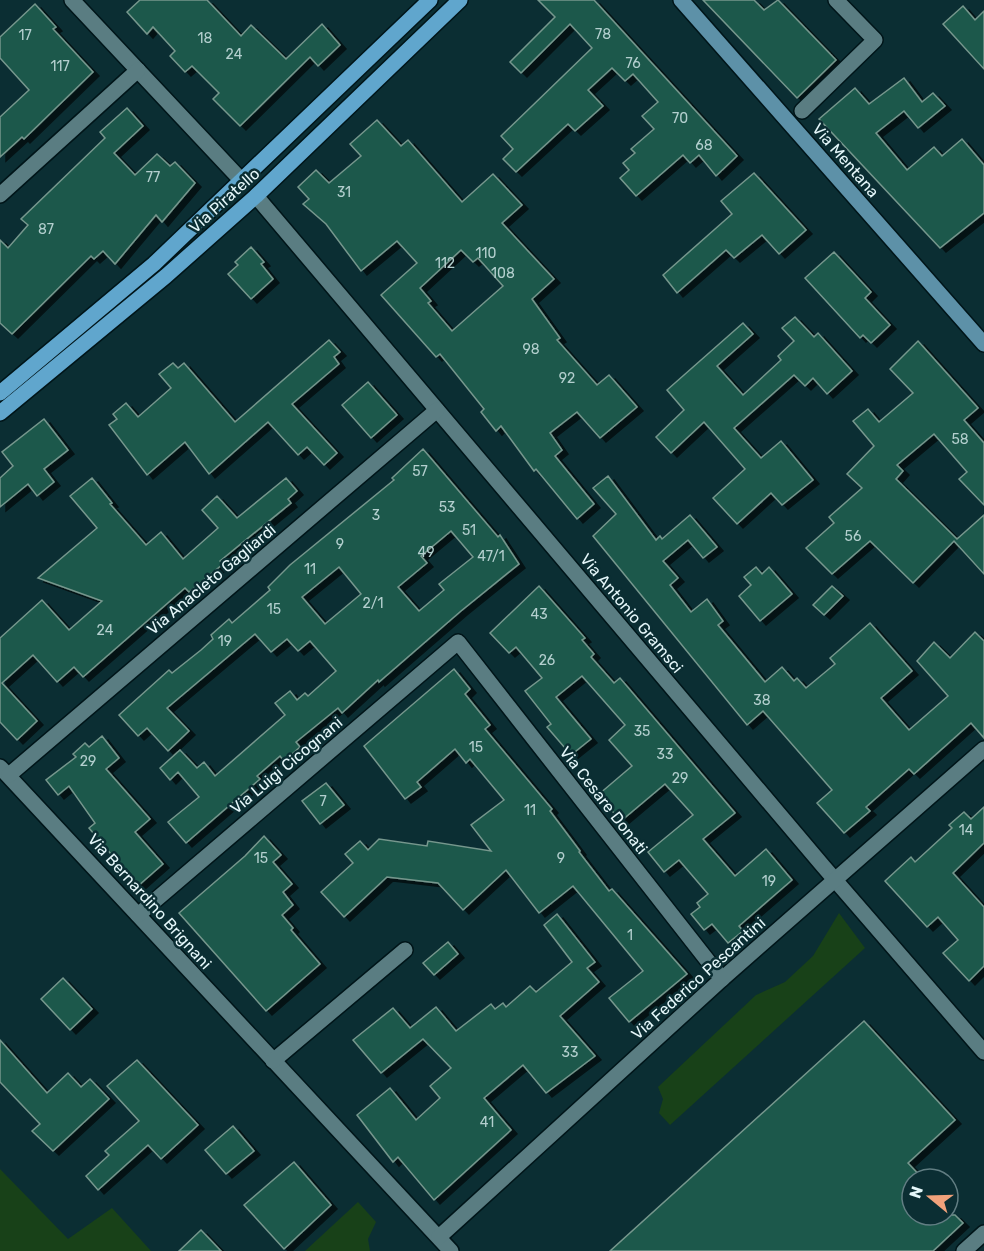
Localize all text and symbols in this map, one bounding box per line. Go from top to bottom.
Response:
house number: 78 [595,26,611,43]
house number: 17 [18,27,32,44]
house number: 18 [198,30,213,47]
house number: 24 [226,46,243,63]
house number: 76 [625,55,641,72]
house number: 117 [50,58,70,75]
house number: 70 [672,110,688,127]
street label: Via Mentana [808,119,883,201]
house number: 68 [695,137,713,154]
street label: Via Piratello [185,164,263,237]
house number: 77 [146,169,160,186]
house number: 31 [337,184,351,201]
house number: 87 [38,221,54,238]
house number: 110 [476,245,497,262]
house number: 112 [435,255,455,272]
house number: 108 [491,265,515,282]
house number: 98 [522,341,540,358]
house number: 92 [559,370,575,387]
house number: 58 [951,431,969,448]
house number: 57 [412,463,428,480]
house number: 53 [439,499,455,516]
house number: 3 [372,507,380,524]
street label: Via Anacleto Gagliardi [143,520,279,639]
house number: 51 [462,522,476,539]
house number: 56 [845,528,861,545]
house number: 9 [336,536,344,553]
house number: 49 [418,544,434,561]
house number: 47/1 [477,548,505,565]
street label: Via Antonio Gramsci [576,550,687,677]
house number: 11 [304,561,316,578]
house number: 2/1 [363,595,383,612]
house number: 15 [267,601,281,618]
house number: 43 [530,606,548,623]
house number: 24 [97,622,114,639]
house number: 19 [218,633,232,650]
house number: 26 [539,652,555,669]
house number: 38 [753,692,771,709]
street label: Via Luigi Cicognani [226,713,346,818]
house number: 35 [634,723,650,740]
house number: 15 [469,739,483,756]
street label: Via Cesare Donati [556,743,651,858]
house number: 33 [657,746,673,763]
house number: 29 [80,753,96,770]
house number: 29 [672,770,688,787]
house number: 7 [319,793,327,810]
house number: 11 [524,802,536,819]
house number: 14 [959,822,974,839]
street label: Via Bernardino Brignani [84,830,215,973]
house number: 15 [254,850,268,867]
house number: 9 [557,850,565,867]
house number: 19 [762,873,776,890]
street label: Via Federico Pescantini [627,913,769,1044]
house number: 1 [627,927,633,944]
house number: 33 [562,1044,578,1061]
house number: 41 [480,1114,494,1131]
north arrow [900,1167,960,1227]
text: N [905,1184,927,1201]

